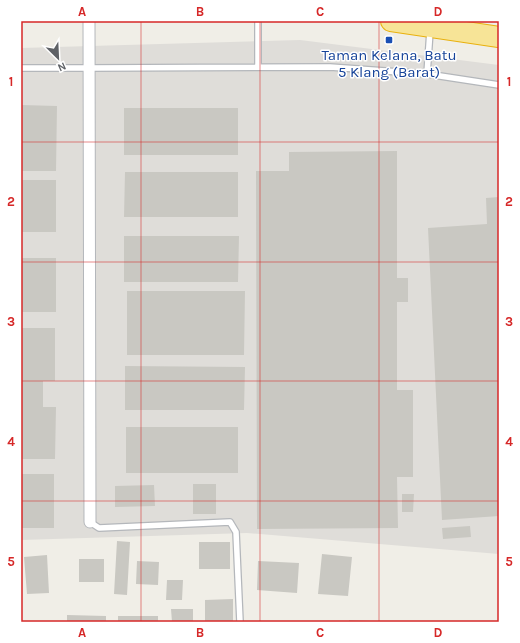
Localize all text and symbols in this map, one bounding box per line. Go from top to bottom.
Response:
text: A [78,4,86,19]
text: B [196,4,204,19]
text: C [316,4,324,19]
text: D [434,4,443,19]
marker: Taman Kelana, Batu 5 Klang (Barat) [384,35,394,45]
north arrow [38,38,78,78]
place label: Taman Kelana, Batu 5 Klang (Barat) [322,46,456,81]
text: N [56,59,68,74]
text: 1 [9,74,13,89]
text: 1 [507,74,511,89]
text: 2 [7,194,15,209]
text: 2 [505,194,513,209]
text: 3 [7,314,15,329]
text: 3 [505,314,513,329]
text: 4 [7,434,15,449]
text: 4 [505,434,513,449]
text: 5 [7,554,15,569]
text: 5 [505,554,513,569]
text: A [78,625,86,640]
text: B [196,625,204,640]
text: C [316,625,324,640]
text: D [434,625,443,640]

